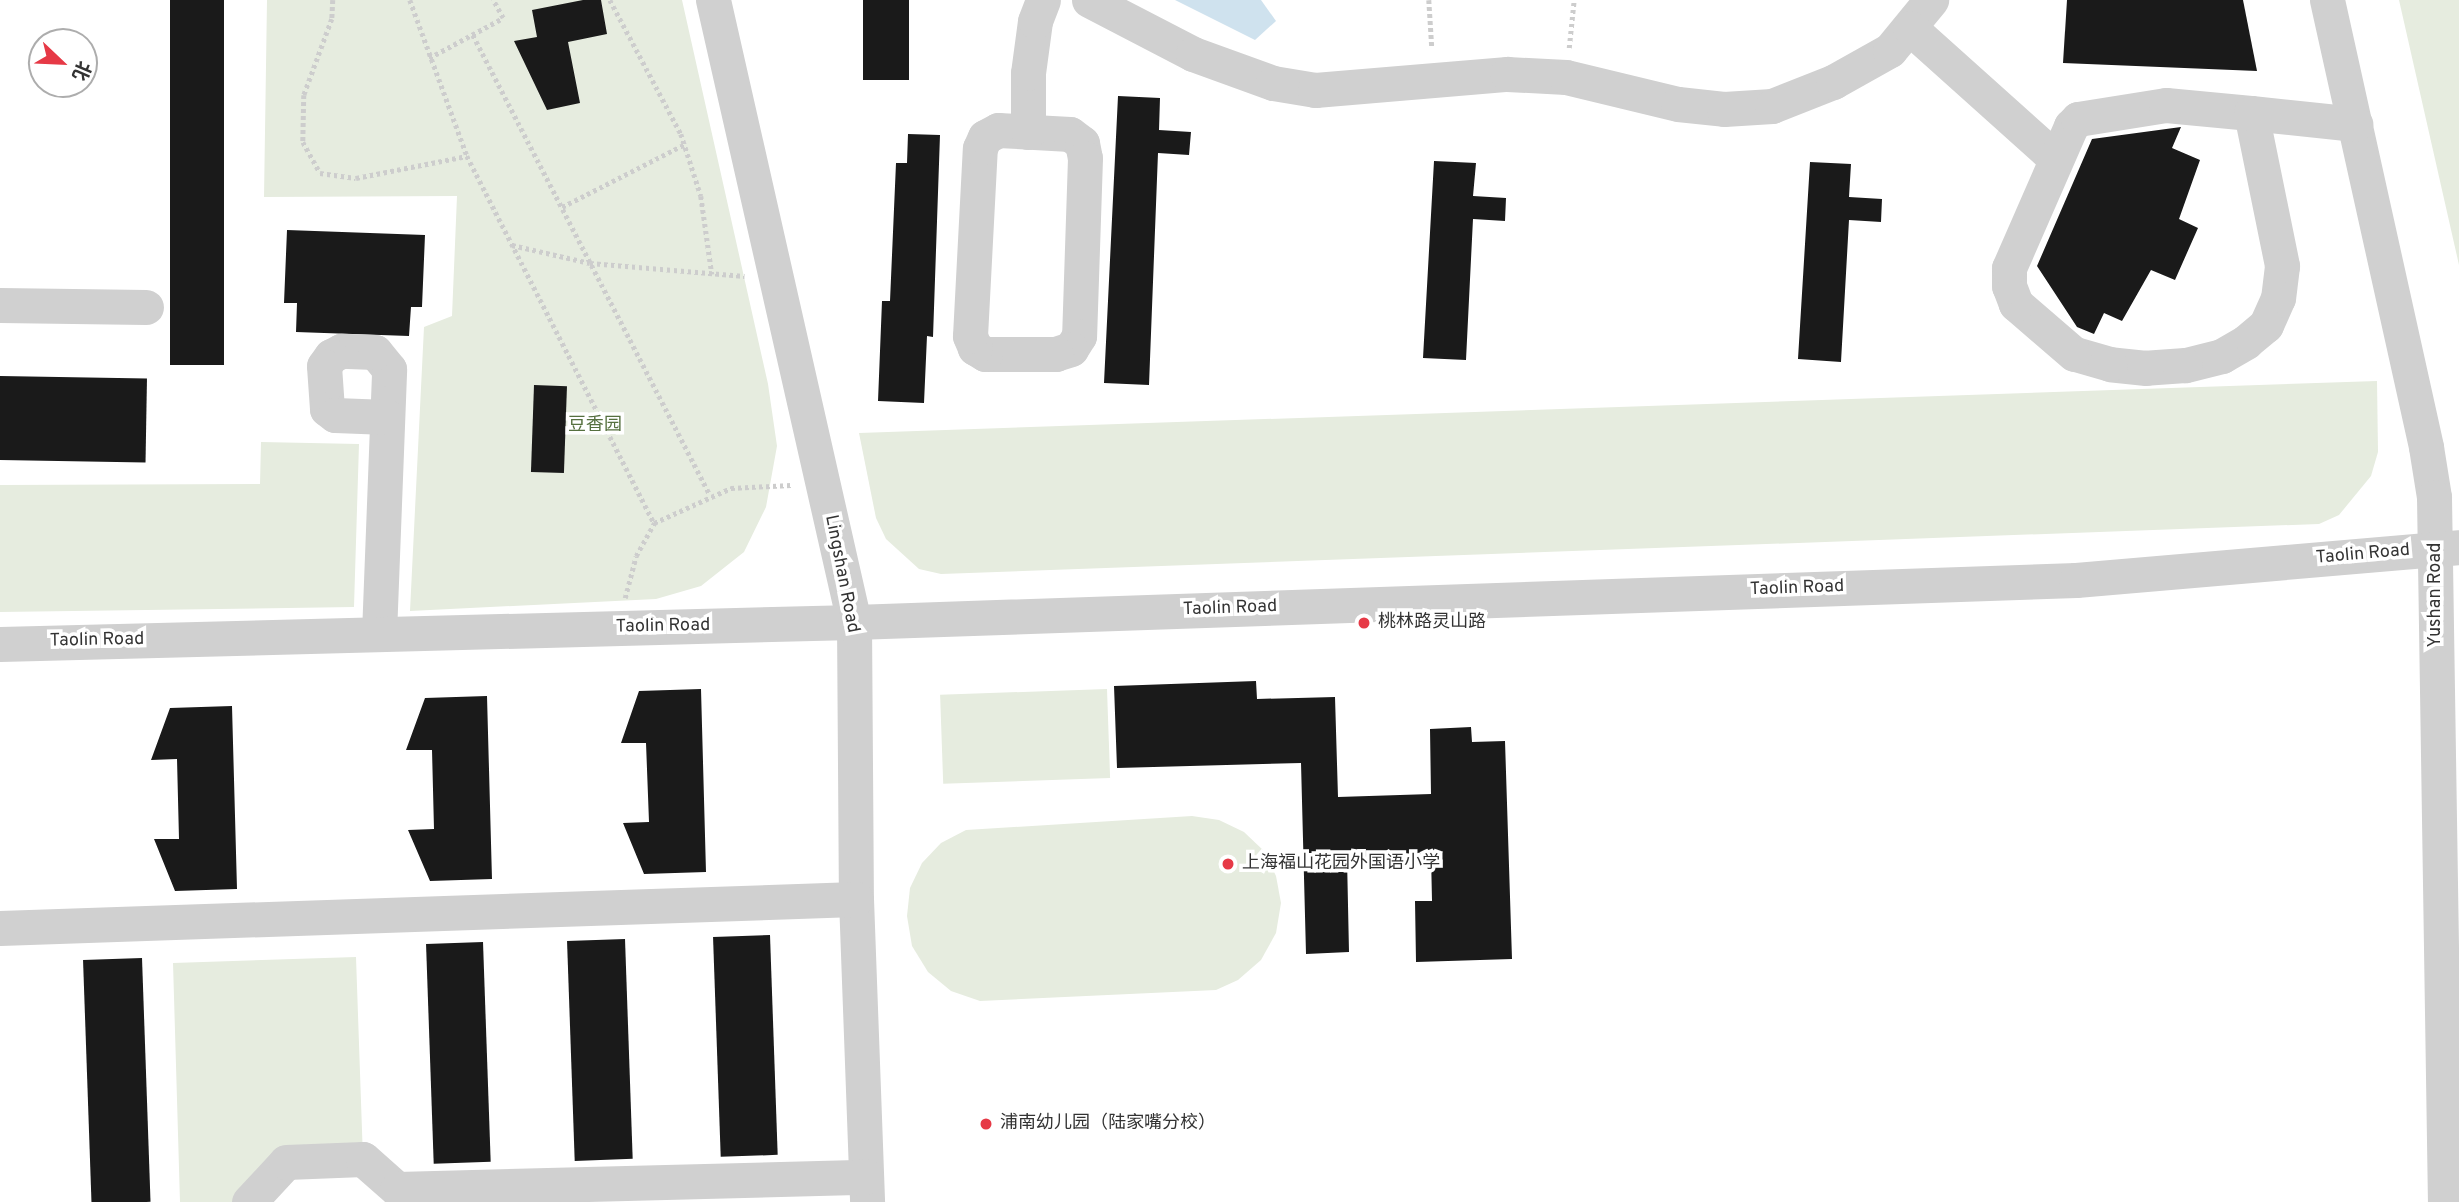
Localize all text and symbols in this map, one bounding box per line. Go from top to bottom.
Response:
north arrow [28,28,98,98]
text: 北 [66,57,95,84]
park label: 豆香园 [568,415,622,437]
street label: Lingshan Road [819,513,863,635]
street label: Taolin Road [2315,540,2411,570]
street label: Yushan Road [2425,543,2447,647]
street label: Taolin Road [1749,577,1845,601]
street label: Taolin Road [1182,597,1278,621]
place label: 桃林路灵山路 [1378,612,1486,634]
street label: Taolin Road [616,615,710,639]
marker: 桃林路灵山路 [1356,615,1372,631]
street label: Taolin Road [50,629,144,653]
place label: 上海福山花园外国语小学 [1242,853,1440,875]
marker: 上海福山花园外国语小学 [1220,856,1236,872]
place label: 浦南幼儿园（陆家嘴分校） [1000,1113,1216,1135]
marker: 浦南幼儿园（陆家嘴分校） [978,1116,994,1132]

